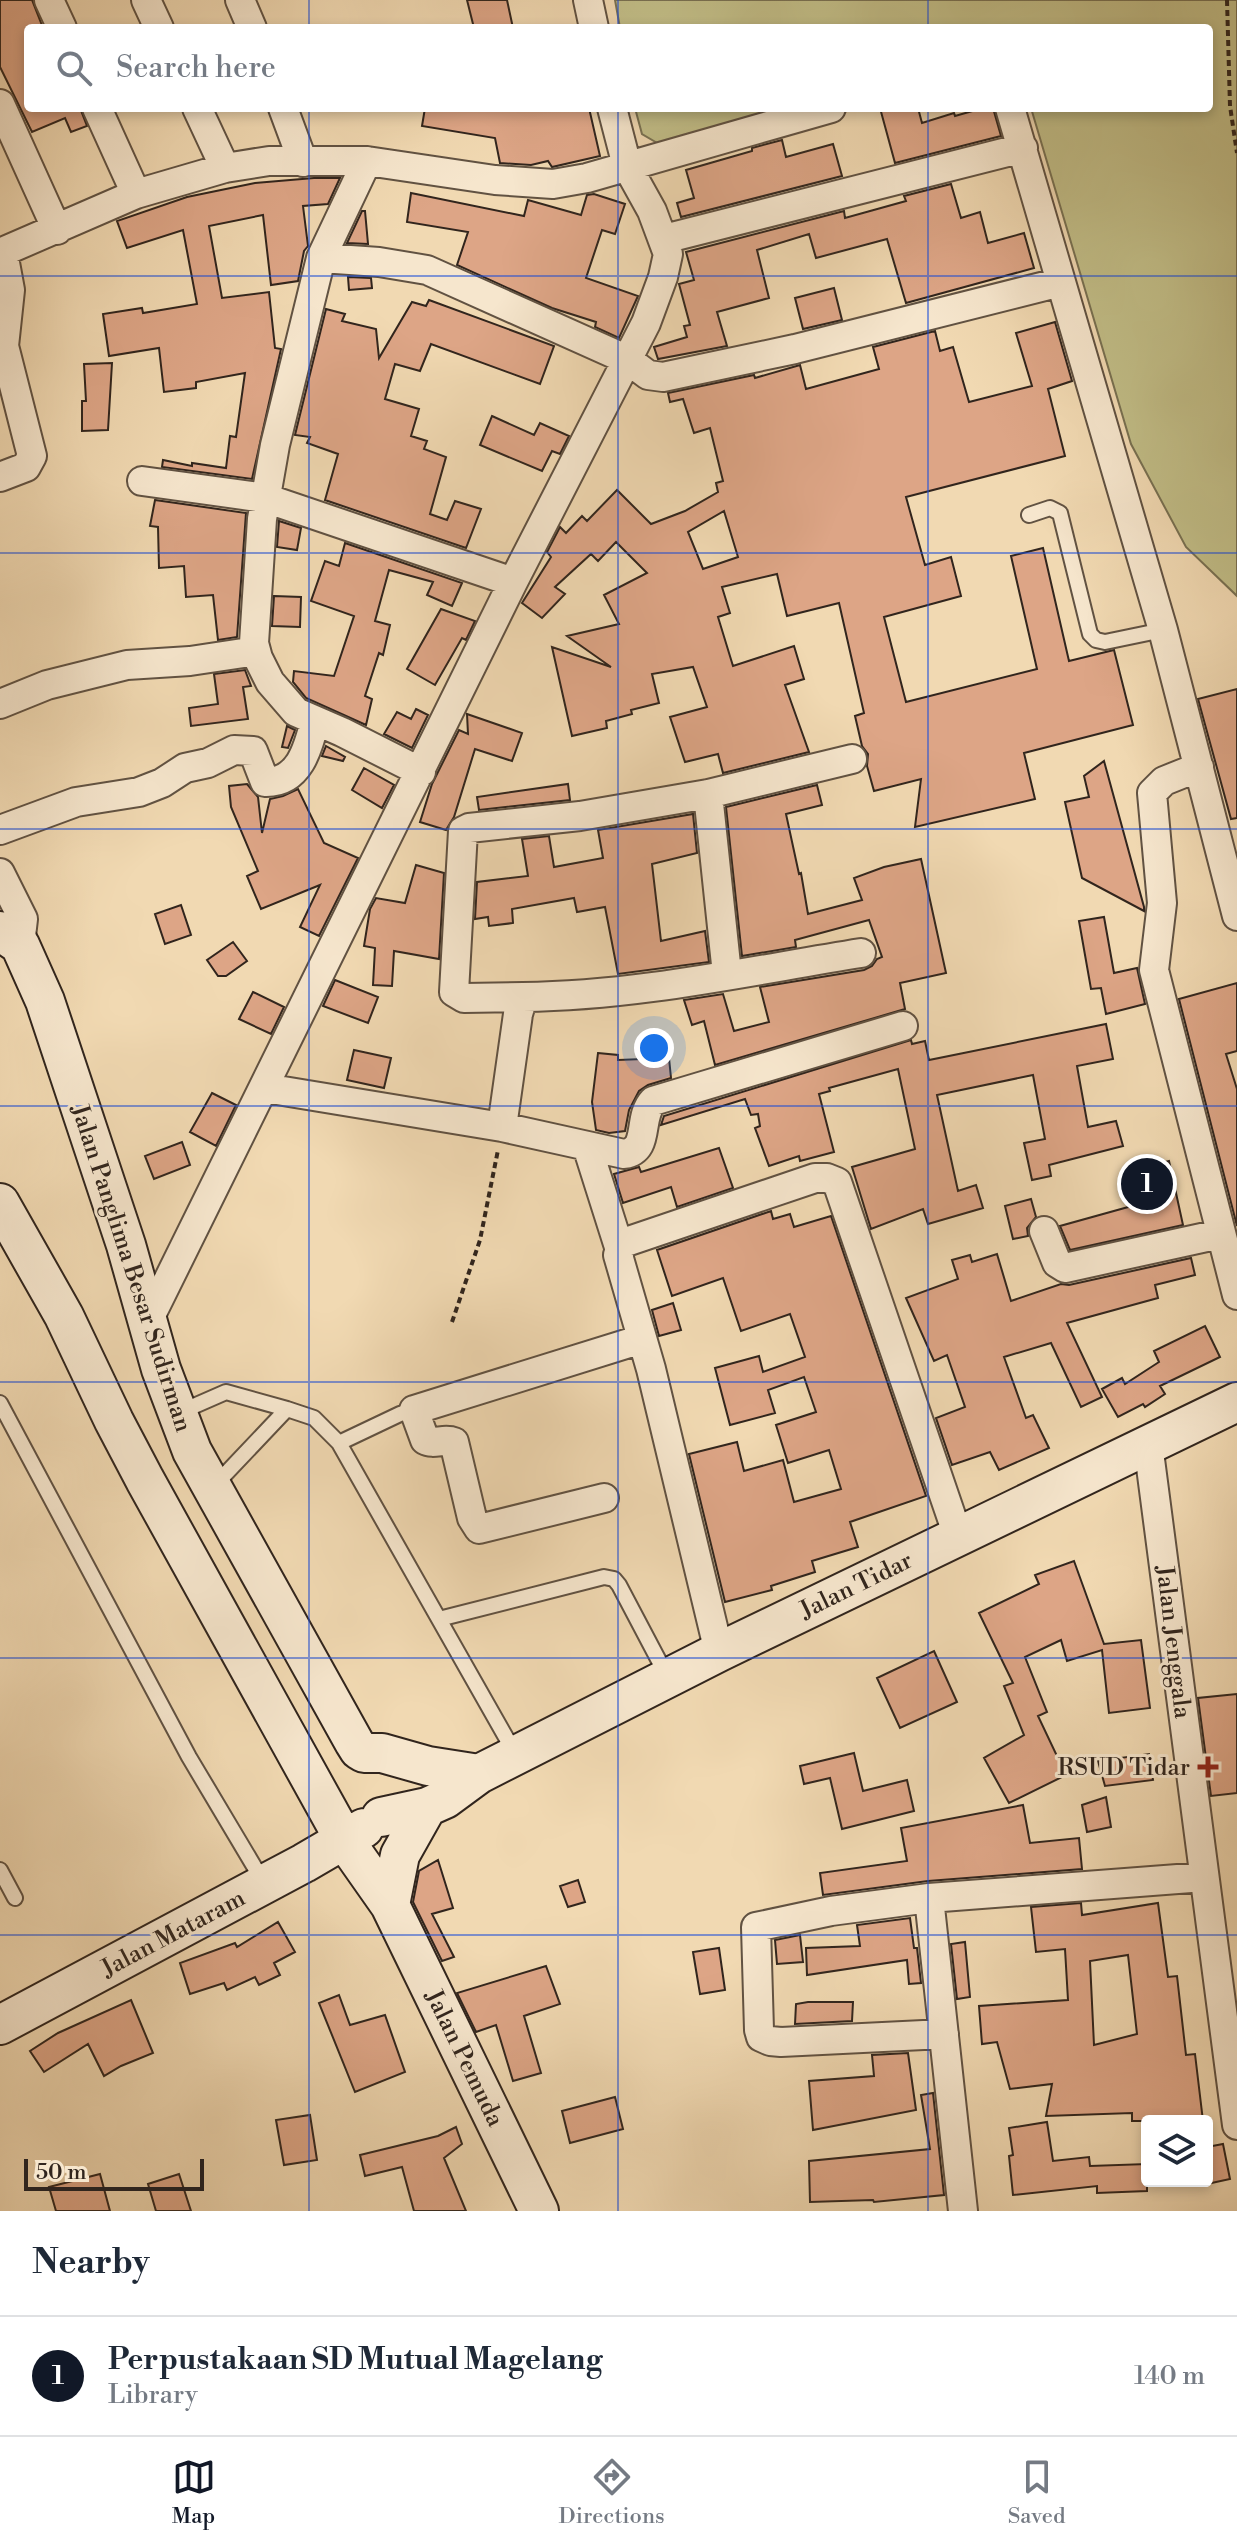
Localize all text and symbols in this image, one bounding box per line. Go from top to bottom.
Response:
search box [24,24,1213,112]
icon: search [52,46,96,90]
text: Search here [116,49,276,87]
your location [634,1028,674,1068]
street label: Jalan Panglima Besar Sudirman [64,1100,198,1436]
pin: 1 [1121,1154,1173,1214]
street label: Jalan Tidar [794,1546,918,1626]
street label: Jalan Jenggala [1149,1563,1197,1721]
place label: RSUD Tidar [1058,1753,1190,1783]
marker: RSUD Tidar [1197,1756,1219,1778]
street label: Jalan Mataram [96,1883,251,1985]
street label: Jalan Pemuda [418,1984,510,2132]
map controls [1141,2115,1213,2187]
button: layers [1141,2115,1213,2187]
scale bar [24,2155,204,2191]
text: 50 m [36,2159,87,2186]
text: Nearby [32,2242,150,2284]
text: Perpustakaan SD Mutual Magelang [108,2341,602,2379]
text: 1 [52,2360,64,2392]
text: 140 m [1134,2360,1205,2392]
text: Library [108,2379,198,2411]
tab: Map [172,2455,216,2530]
tab: Directions [559,2455,665,2530]
tab: Saved [1008,2455,1065,2530]

